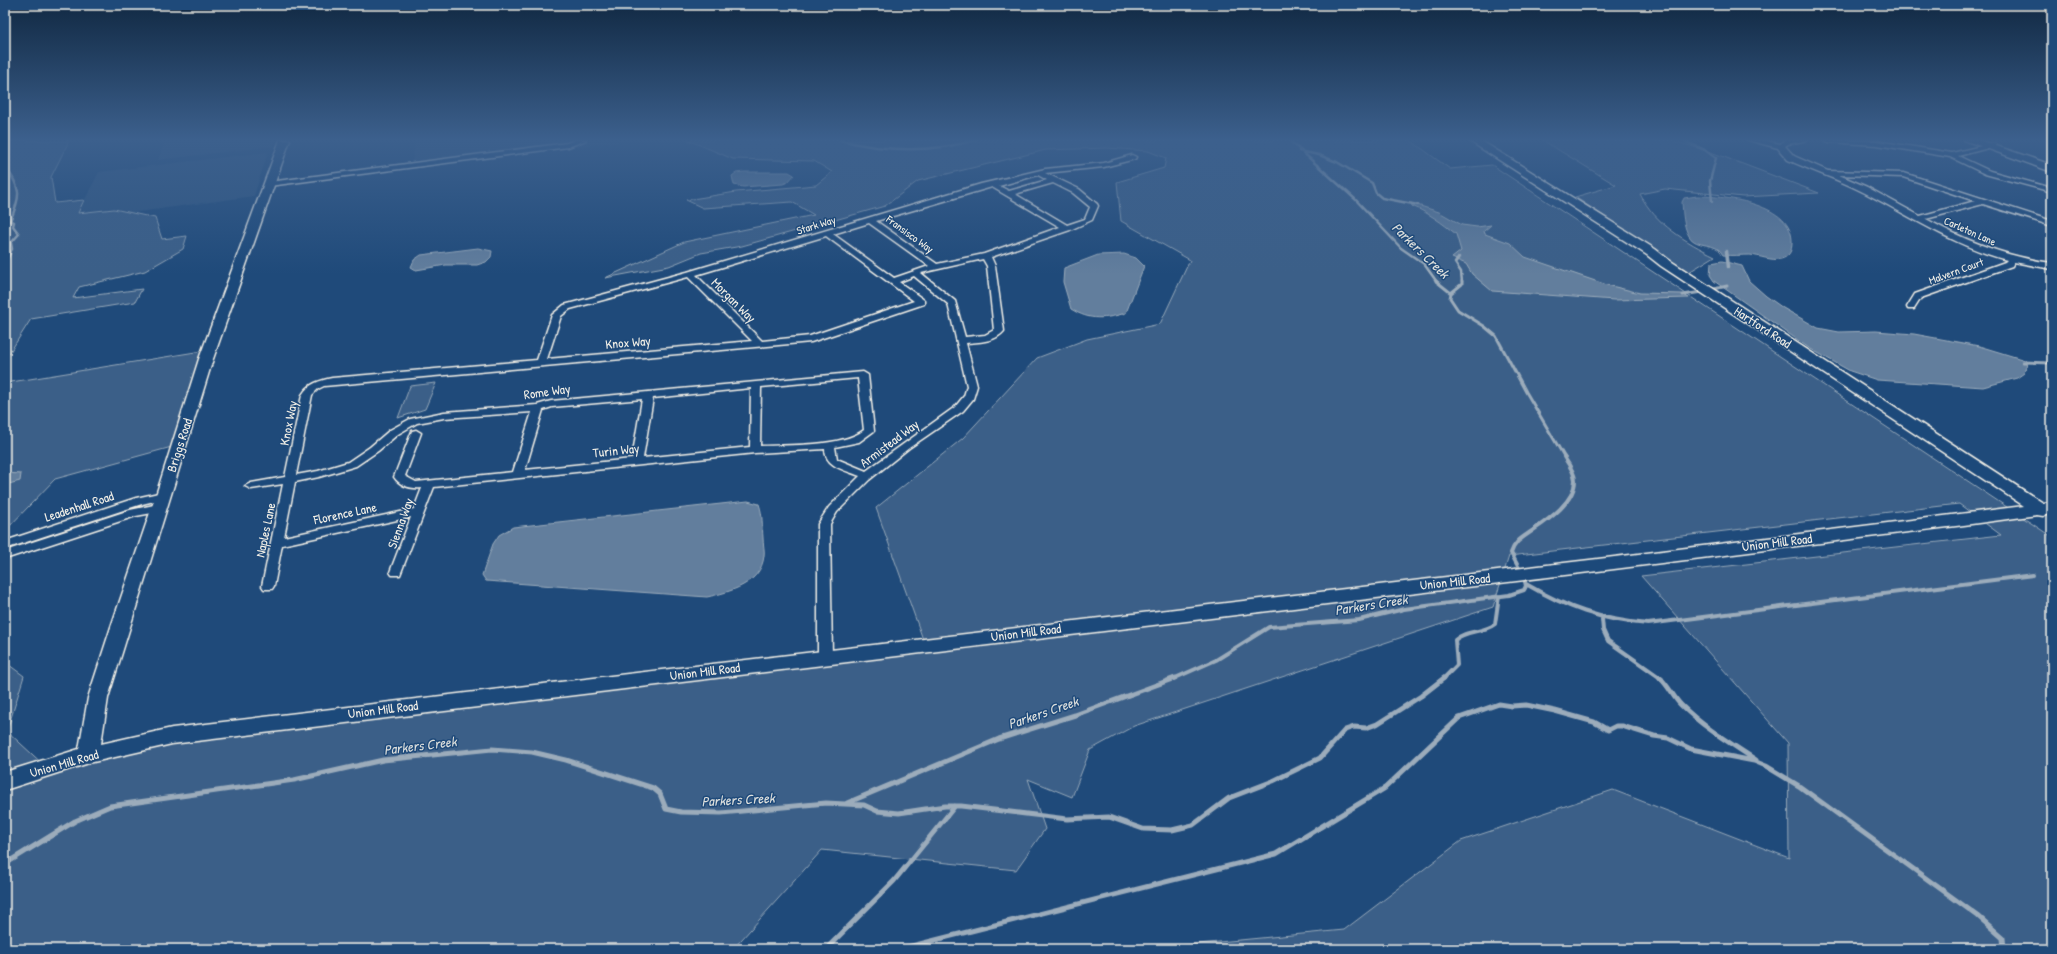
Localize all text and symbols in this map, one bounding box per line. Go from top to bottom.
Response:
street label: Fransisco Way [883,211,937,256]
street label: Stark Way [795,212,838,238]
street label: Carleton Lane [1942,213,1999,249]
water label: Parkers Creek [1388,218,1455,283]
street label: Malvern Court [1927,255,1985,287]
street label: Morgan Way [708,274,761,327]
street label: Hartford Road [1731,302,1795,352]
street label: Knox Way [605,331,652,353]
street label: Rome Way [523,379,572,403]
street label: Knox Way [275,399,301,447]
street label: Armistead Way [856,415,923,471]
street label: Briggs Road [162,416,196,474]
street label: Turin Way [592,439,641,461]
street label: Leadenhall Road [42,486,116,526]
street label: Sienna Way [383,495,418,551]
street label: Florence Lane [311,498,378,529]
street label: Naples Lane [250,501,280,559]
street label: Union Mill Road [1741,529,1813,555]
street label: Union Mill Road [1419,568,1491,594]
water label: Parkers Creek [1333,589,1410,619]
street label: Union Mill Road [990,619,1062,645]
street label: Union Mill Road [669,658,741,684]
water label: Parkers Creek [1005,691,1082,733]
street label: Union Mill Road [347,696,419,722]
water label: Parkers Creek [383,731,459,759]
street label: Union Mill Road [28,745,100,781]
water label: Parkers Creek [701,788,776,810]

